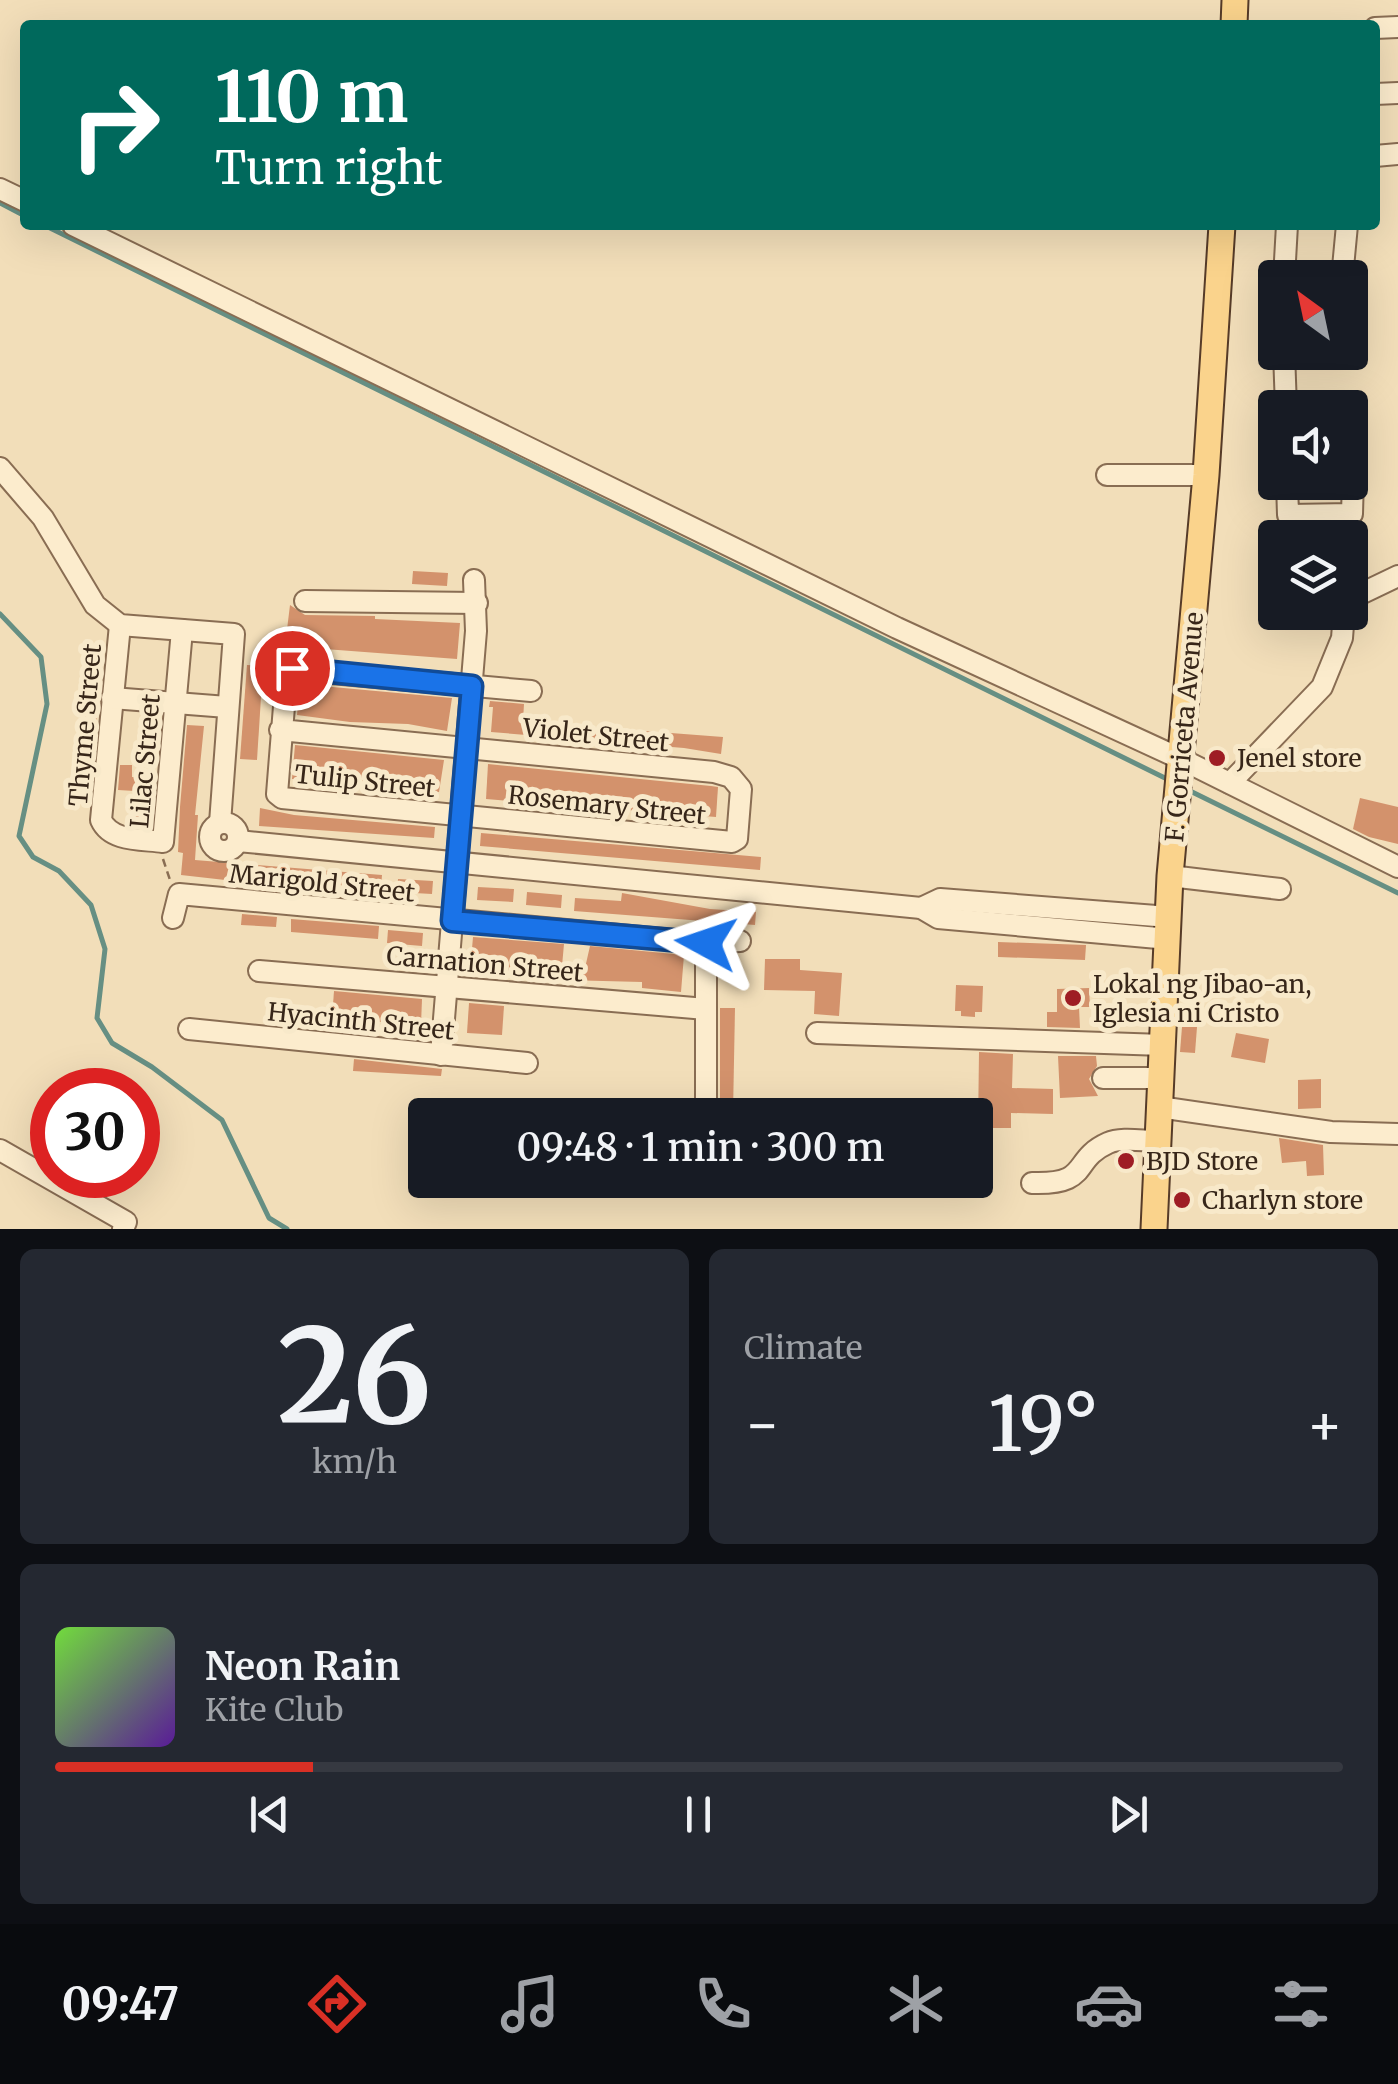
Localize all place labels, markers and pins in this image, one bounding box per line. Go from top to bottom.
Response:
pin [250,626,335,711]
place label: Jenel store [1236,742,1362,774]
marker: Jenel store [1206,747,1228,769]
place label: Lokal ng Jibao-an, Iglesia ni Cristo [1093,968,1312,1029]
marker: Lokal ng Jibao-an, Iglesia ni Cristo [1062,987,1084,1009]
place label: BJD Store [1146,1145,1258,1177]
marker: BJD Store [1115,1150,1137,1172]
place label: Charlyn store [1202,1184,1363,1216]
marker: Charlyn store [1171,1189,1193,1211]

